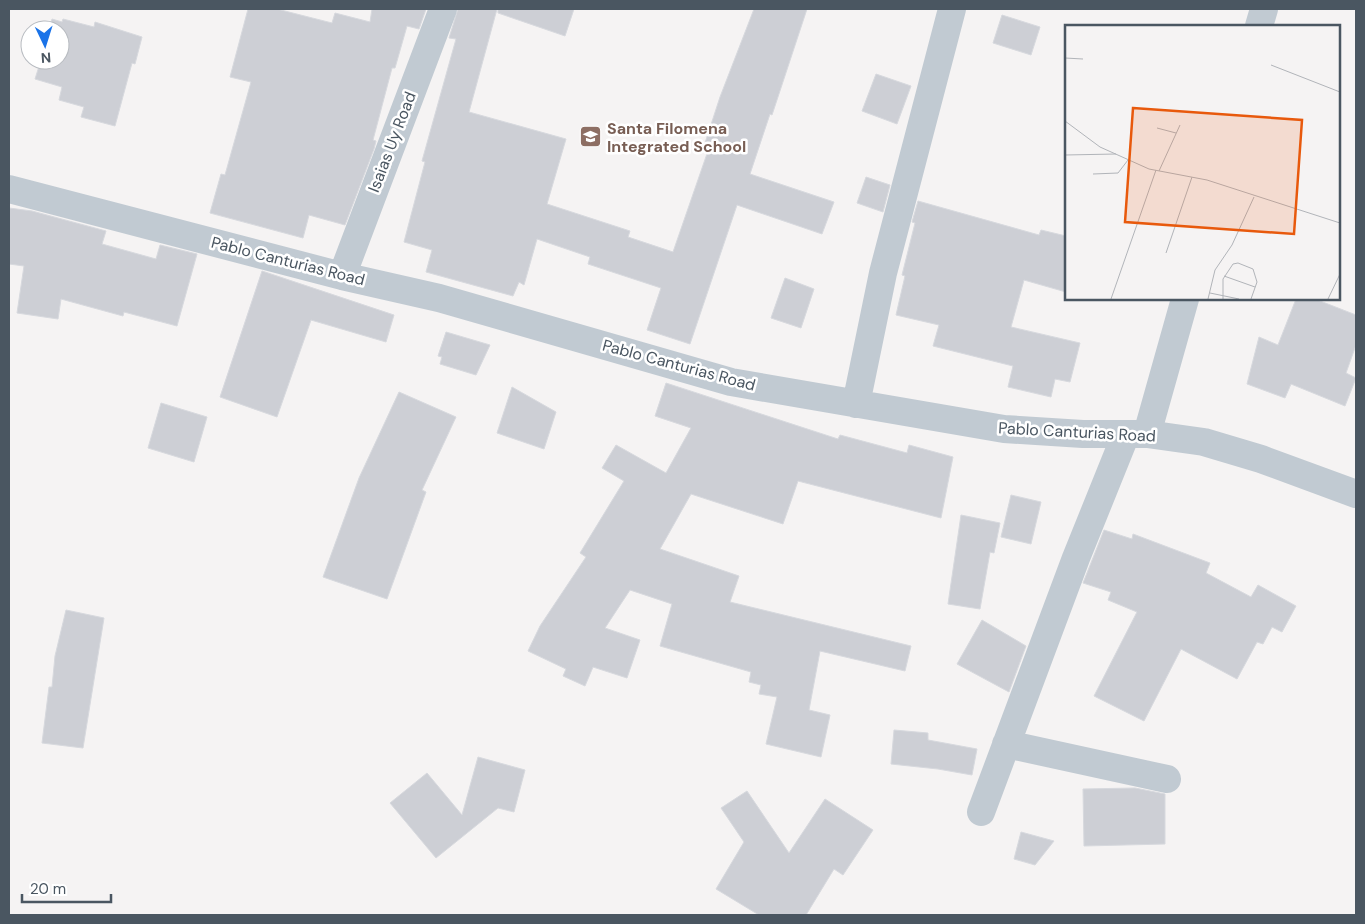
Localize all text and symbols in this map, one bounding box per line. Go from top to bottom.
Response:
north arrow [20,20,70,70]
inset map [1065,25,1340,300]
text: N [40,49,52,67]
street label: Isaias Uy Road [363,89,421,195]
place label: Santa Filomena Integrated School [607,118,746,157]
school or university icon: Santa Filomena Integrated School [579,125,603,149]
street label: Pablo Canturias Road [209,232,367,290]
street label: Pablo Canturias Road [600,334,758,396]
street label: Pablo Canturias Road [998,417,1156,447]
scale bar [22,872,111,904]
text: 20 m [30,879,66,899]

